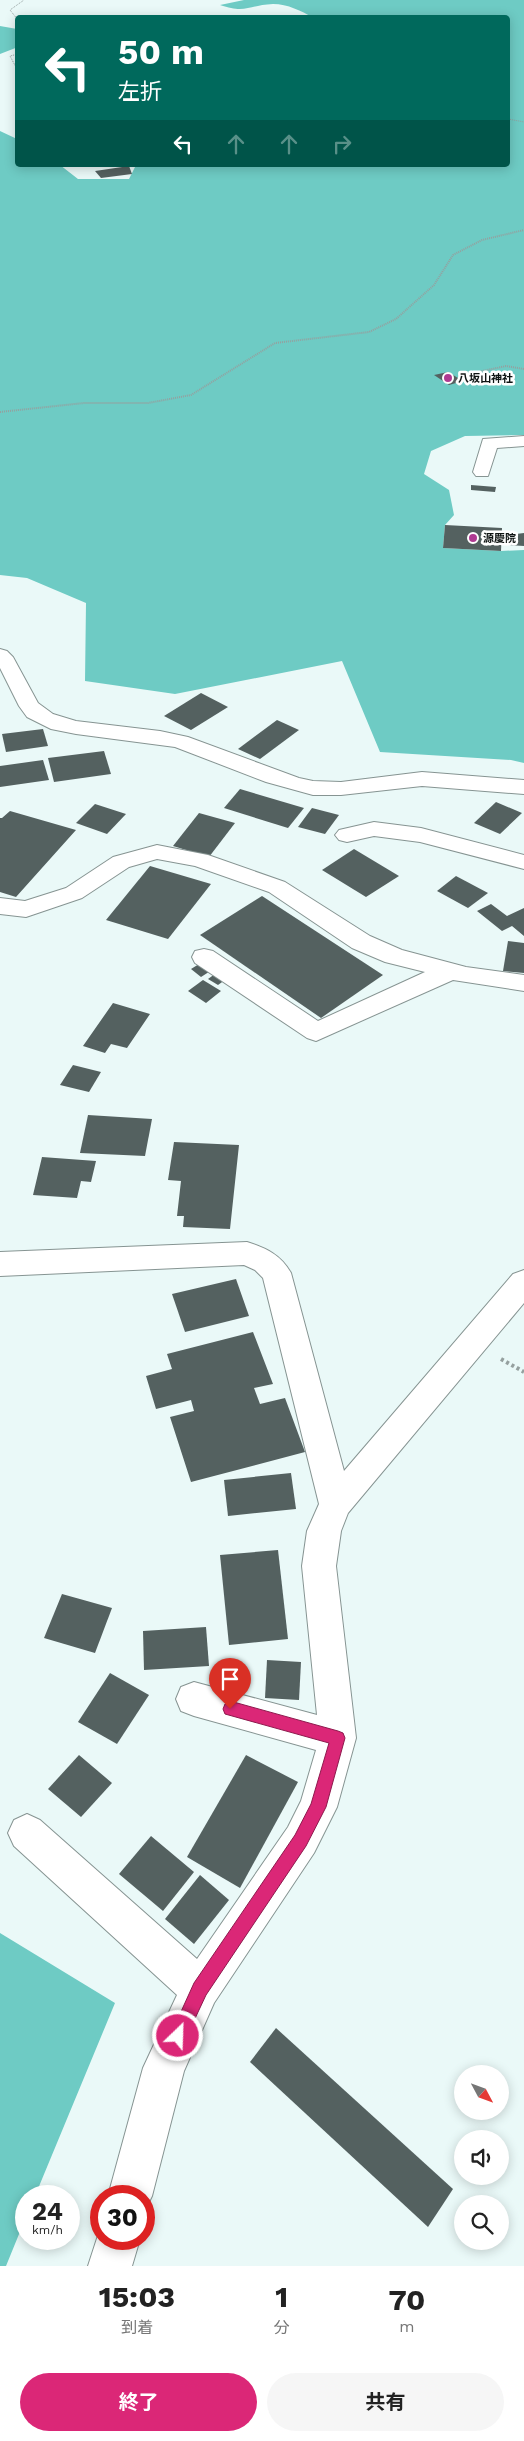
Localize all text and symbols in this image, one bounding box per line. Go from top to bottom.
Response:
text: 50 m [118,31,204,73]
icon: left [35,35,100,100]
text: 左折 [118,79,162,104]
icon: left [169,130,197,158]
icon: ahead [222,130,250,158]
icon: ahead [275,130,303,158]
icon: right [328,130,356,158]
marker: 八坂山神社 [442,372,454,384]
place label: 八坂山神社 [458,372,513,385]
marker: 源慶院 [467,532,479,544]
place label: 源慶院 [483,532,516,545]
pin [209,1658,251,1709]
icon: arrive [216,1665,244,1693]
position arrow [151,2009,203,2061]
north arrow [454,2065,509,2120]
map controls [454,2065,509,2250]
button: sound [454,2130,509,2185]
speed limit sign: 30 [90,2185,155,2250]
button: search [454,2195,509,2250]
text: 24 [32,2197,63,2226]
text: km/h [32,2223,63,2237]
text: 15:03 [99,2279,175,2314]
text: 1 [275,2279,288,2314]
text: 70 [388,2282,425,2317]
text: m [399,2317,415,2336]
text: 到着 [121,2318,153,2337]
text: 分 [274,2318,290,2337]
button: 終了 [20,2373,257,2431]
button: 共有 [267,2373,504,2431]

